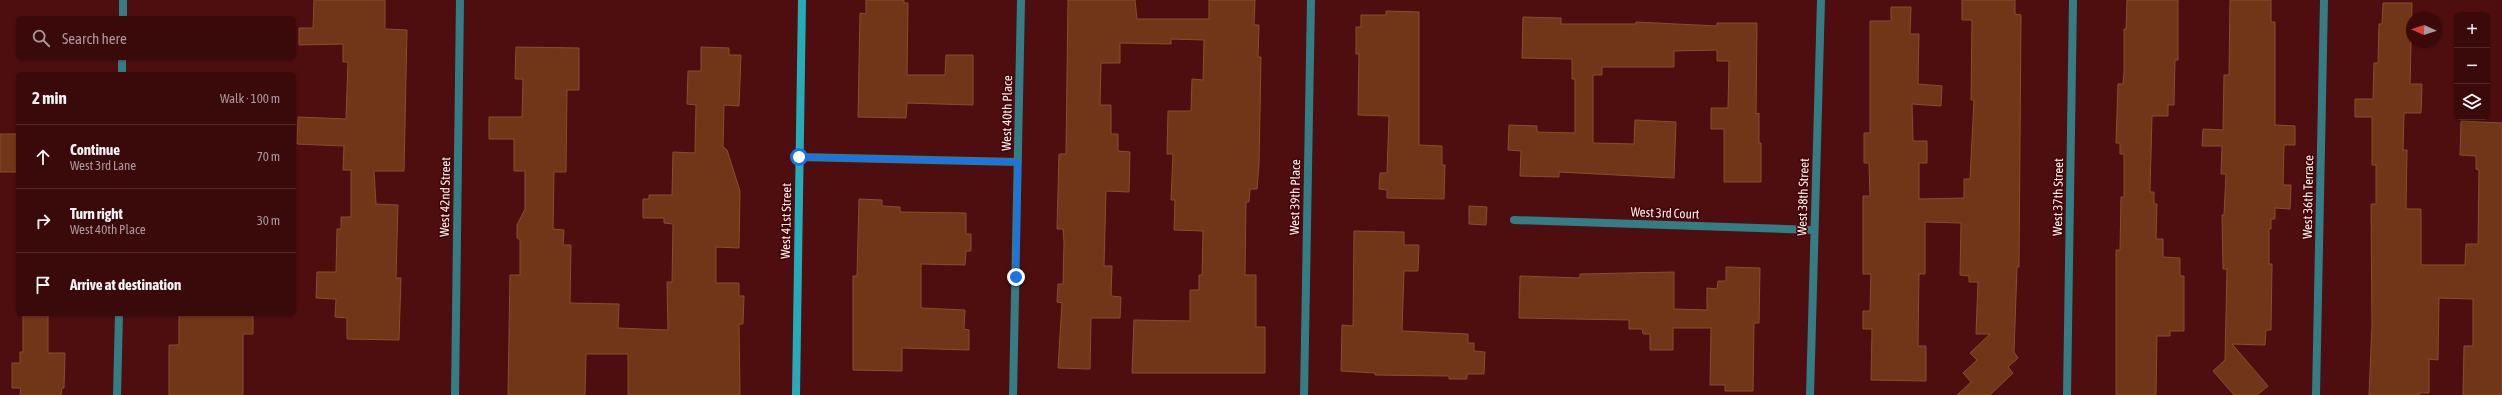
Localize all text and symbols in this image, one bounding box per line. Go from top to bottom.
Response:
north arrow [2406,12,2442,48]
map controls [2454,12,2490,120]
button: + [2454,12,2490,48]
search box [16,16,296,60]
icon: search [30,27,52,49]
text: Search here [62,30,127,47]
button: − [2454,48,2490,84]
street label: West 40th Place [999,75,1015,151]
button: layers [2454,84,2490,120]
text: 2 min [32,88,67,108]
text: Walk · 100 m [220,91,280,106]
text: Continue [70,141,120,158]
icon: ahead [32,146,54,168]
route start [790,148,808,166]
text: 70 m [257,149,280,164]
street label: West 36th Terrace [2300,155,2316,239]
street label: West 42nd Street [437,157,453,237]
text: West 3rd Lane [70,158,136,173]
street label: West 38th Street [1794,158,1812,236]
street label: West 37th Street [2050,158,2066,236]
street label: West 39th Place [1287,159,1303,235]
street label: West 41st Street [778,183,794,259]
street label: West 3rd Court [1630,204,1700,222]
text: Turn right [70,205,123,222]
icon: right [32,210,54,232]
text: 30 m [257,213,280,228]
text: West 40th Place [70,222,146,237]
route end [1007,268,1025,286]
icon: arrive [32,274,54,296]
text: Arrive at destination [70,276,181,293]

